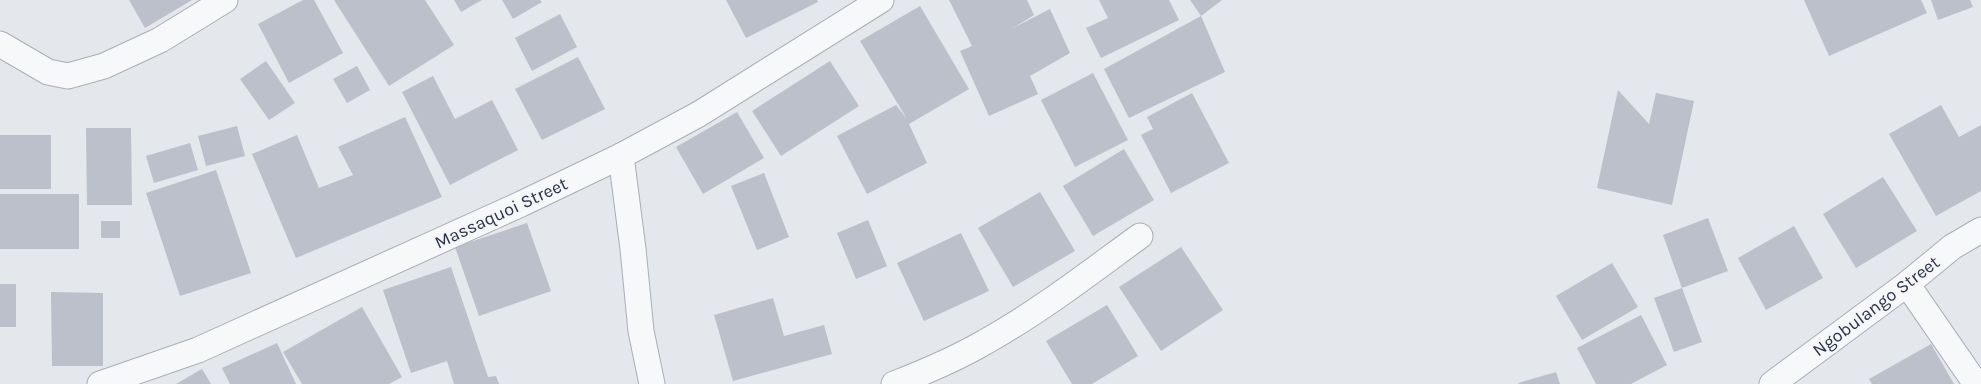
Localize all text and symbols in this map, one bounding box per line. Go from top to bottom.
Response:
street label: Massaquoi Street [431,172,571,253]
street label: Ngobulango Street [1808,251,1944,361]

